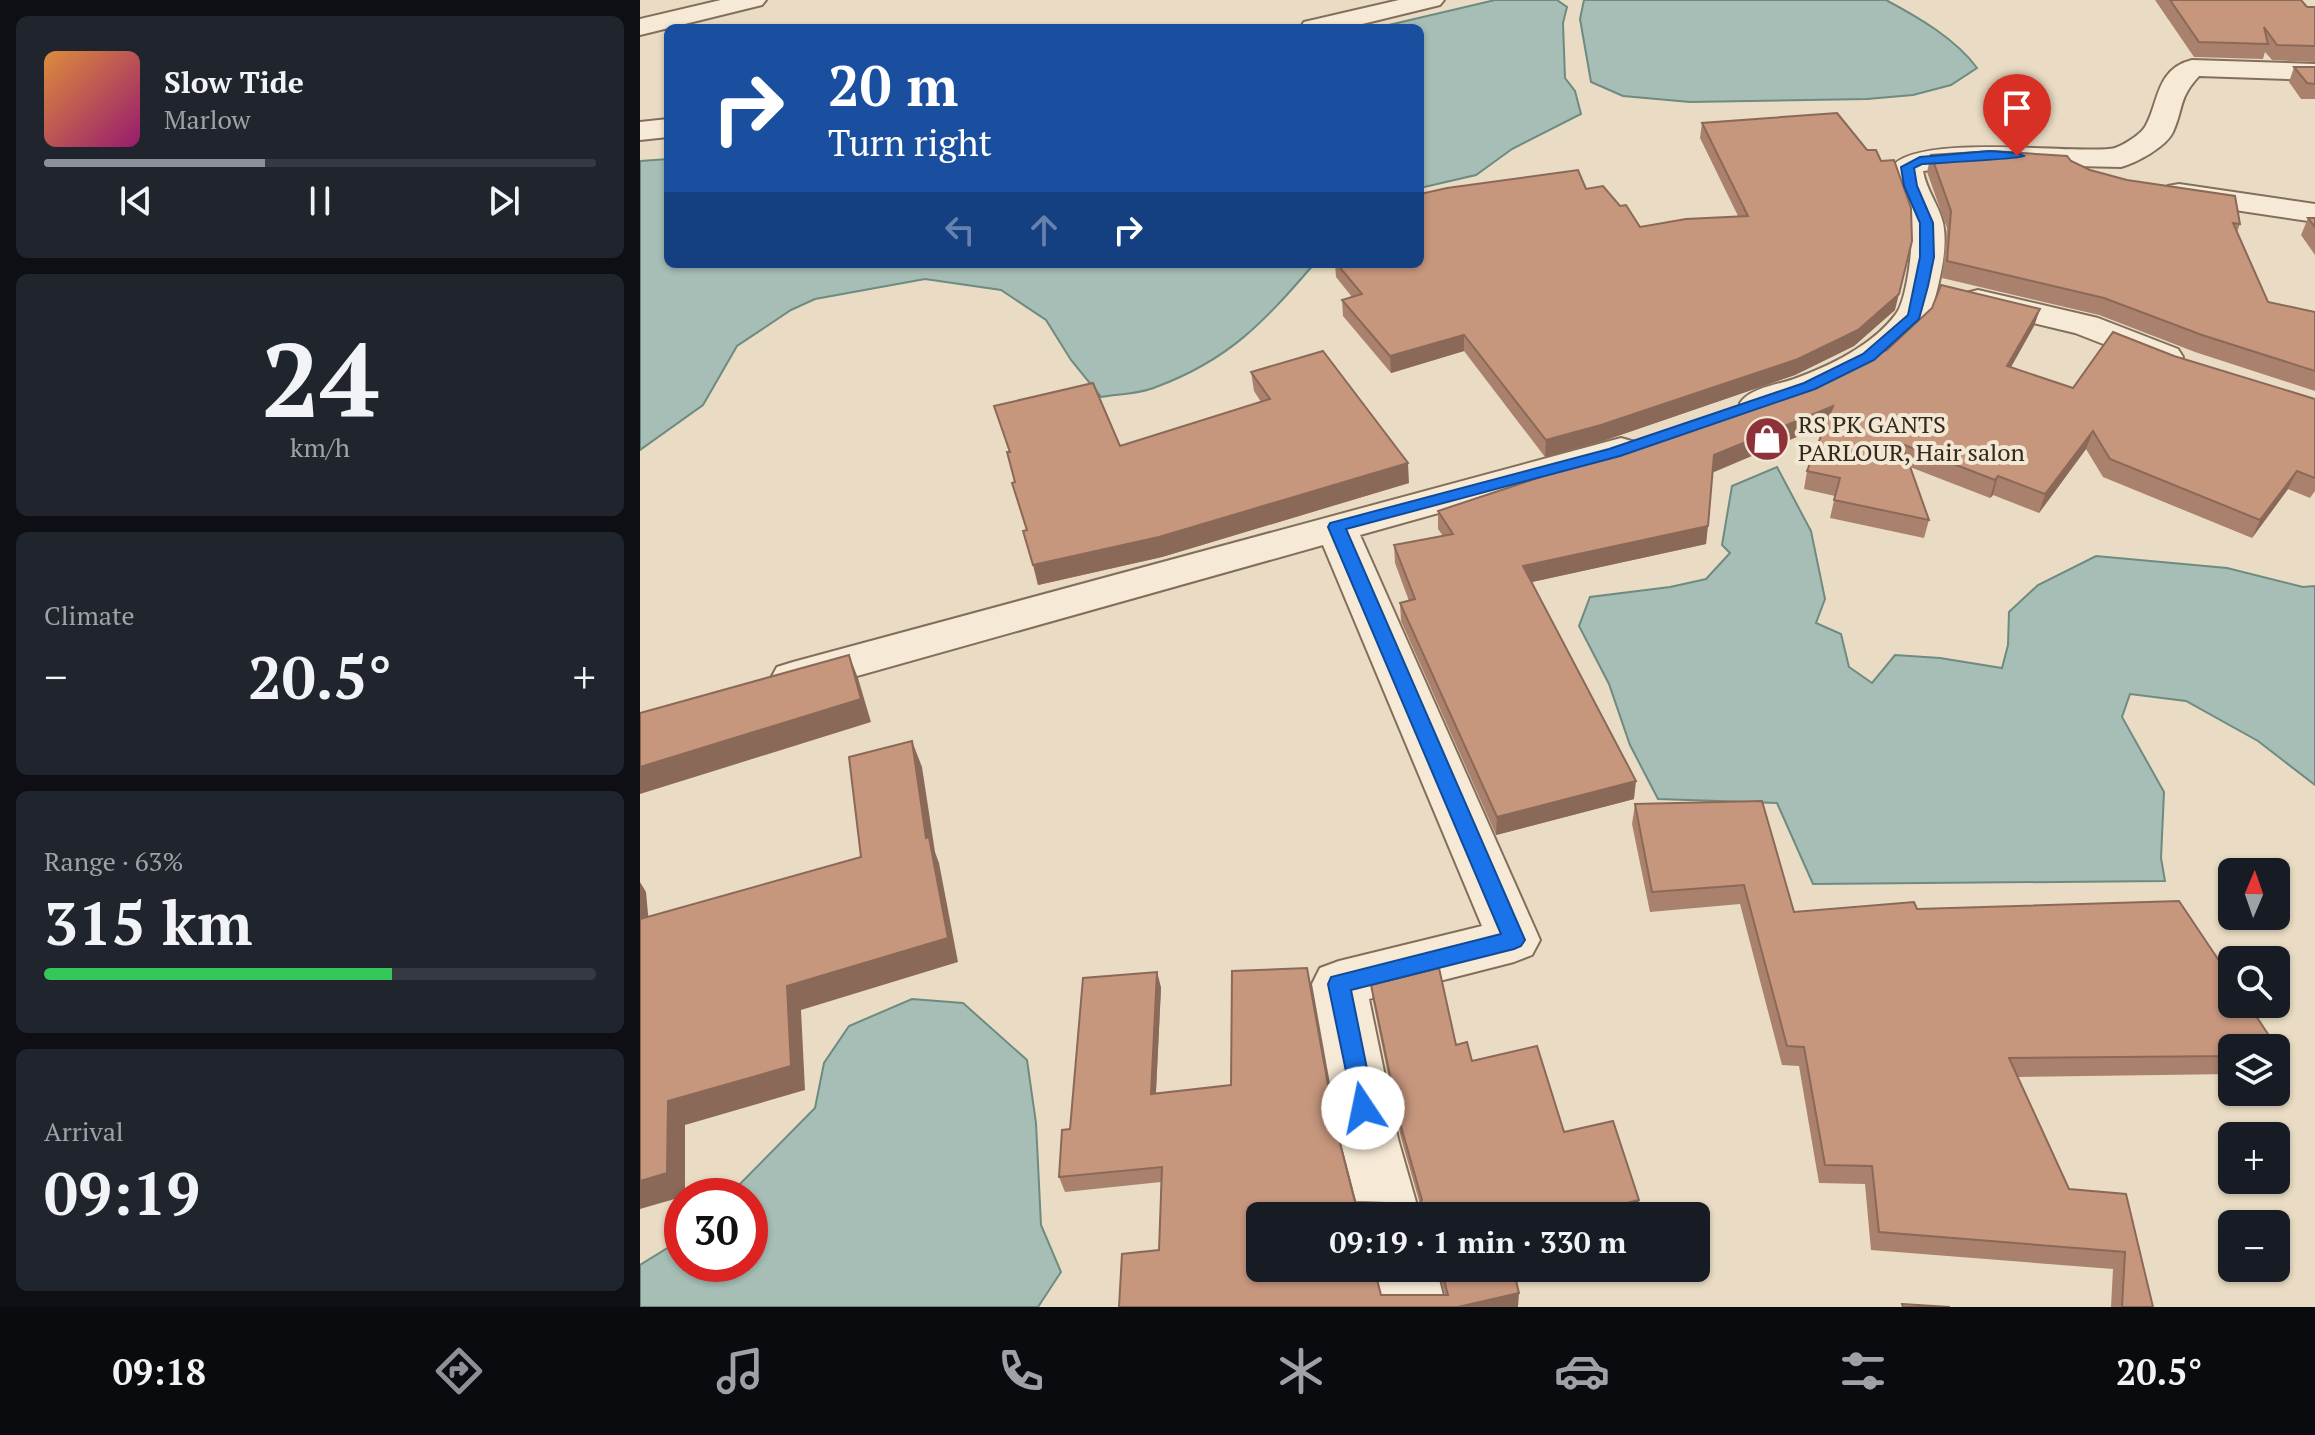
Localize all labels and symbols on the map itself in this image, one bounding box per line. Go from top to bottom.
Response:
pin [1983,74,2051,156]
place label: RS PK GANTS PARLOUR, Hair salon [1798,408,2025,468]
shop icon: RS PK GANTS PARLOUR, Hair salon [1743,415,1791,463]
north arrow [2218,858,2290,930]
position arrow [1321,1066,1405,1150]
speed limit sign: 30 [664,1178,768,1282]

